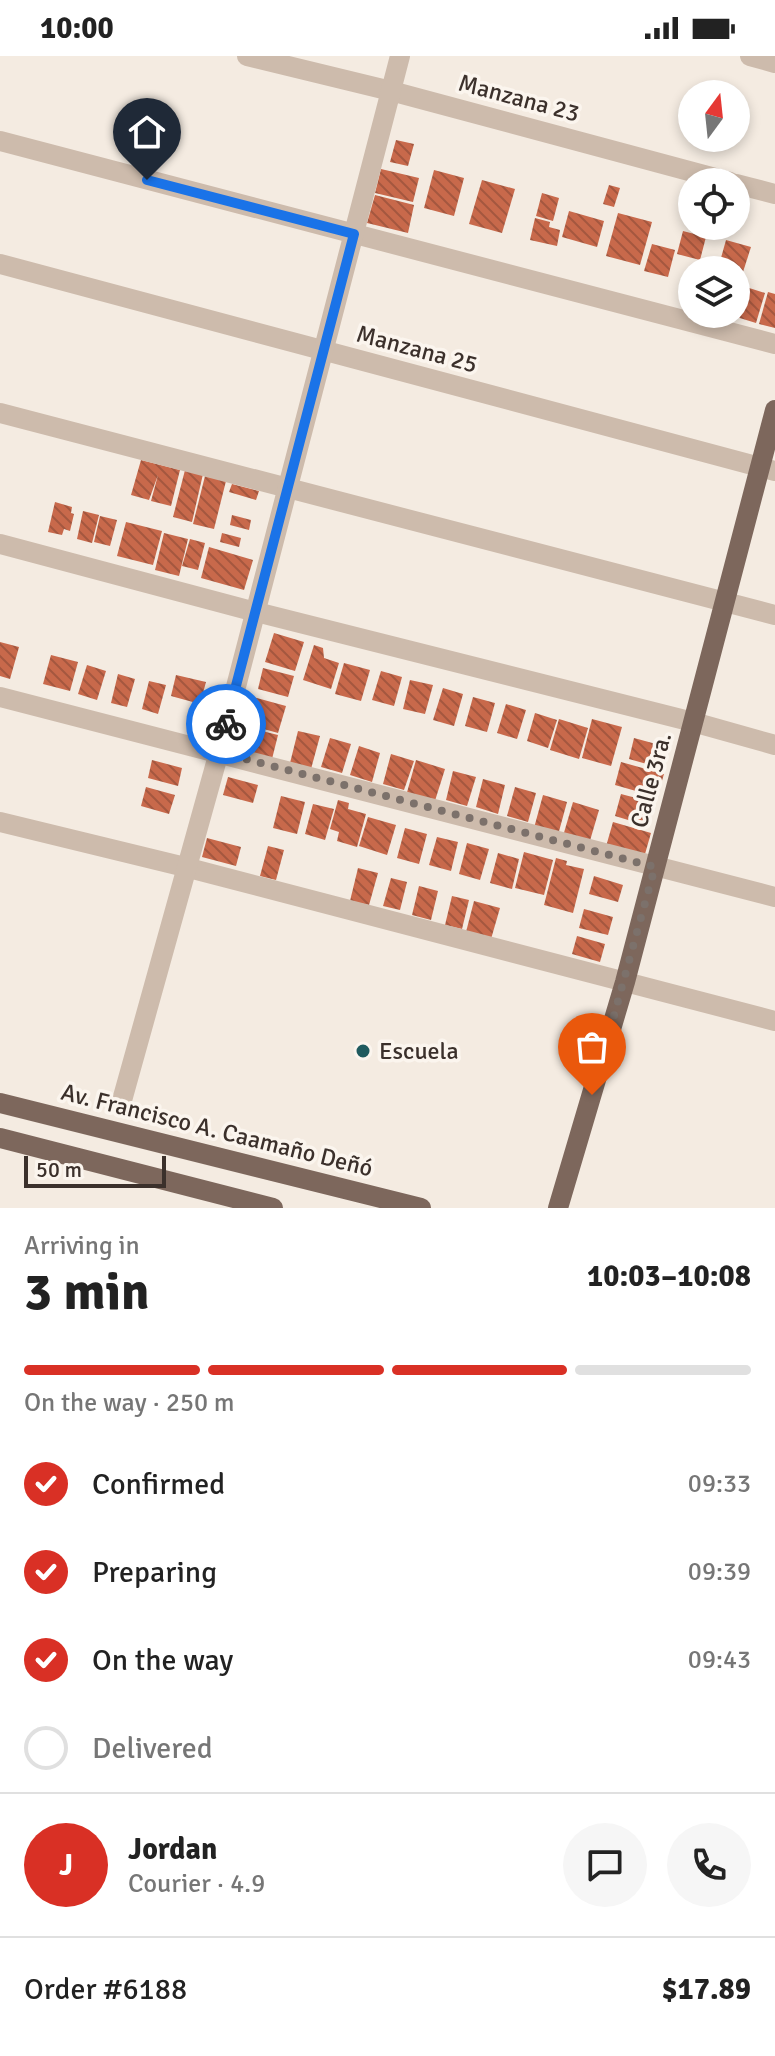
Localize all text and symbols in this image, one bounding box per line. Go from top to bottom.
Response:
text: 10:00 [40,10,114,47]
street label: Manzana 23 [455,67,583,129]
north arrow [678,80,750,152]
map controls [678,80,750,328]
pin [113,98,181,180]
icon: home [125,110,169,154]
button: locate [678,168,750,240]
button: layers [678,256,750,328]
street label: Manzana 25 [353,318,481,380]
courier [186,684,266,764]
icon: bike [204,702,248,746]
street label: Calle 3ra. [624,729,678,831]
pin [558,1013,626,1095]
icon: bag [570,1025,614,1069]
place label: Escuela [379,1036,459,1066]
marker: Escuela [354,1042,372,1060]
street label: Av. Francisco A. Caamaño Deñó [58,1077,376,1183]
scale bar [24,1152,166,1188]
text: 50 m [36,1156,82,1183]
text: Arriving in [24,1230,140,1262]
text: 10:03–10:08 [587,1258,751,1295]
text: 3 min [24,1260,150,1324]
text: On the way · 250 m [24,1387,234,1419]
icon: check [24,1462,68,1506]
text: Confirmed [92,1466,225,1503]
text: 09:33 [688,1468,751,1500]
icon: check [24,1550,68,1594]
text: Preparing [92,1554,217,1591]
text: 09:39 [688,1556,751,1588]
icon: check [24,1638,68,1682]
text: On the way [92,1642,233,1679]
text: 09:43 [688,1644,751,1676]
text: Delivered [92,1730,213,1767]
button: chat [563,1823,647,1907]
button: phone [667,1823,751,1907]
text: Jordan [128,1831,217,1868]
text: J [59,1847,73,1884]
text: Courier · 4.9 [128,1868,265,1900]
text: Order #6188 [24,1971,187,2008]
text: $17.89 [661,1971,751,2008]

